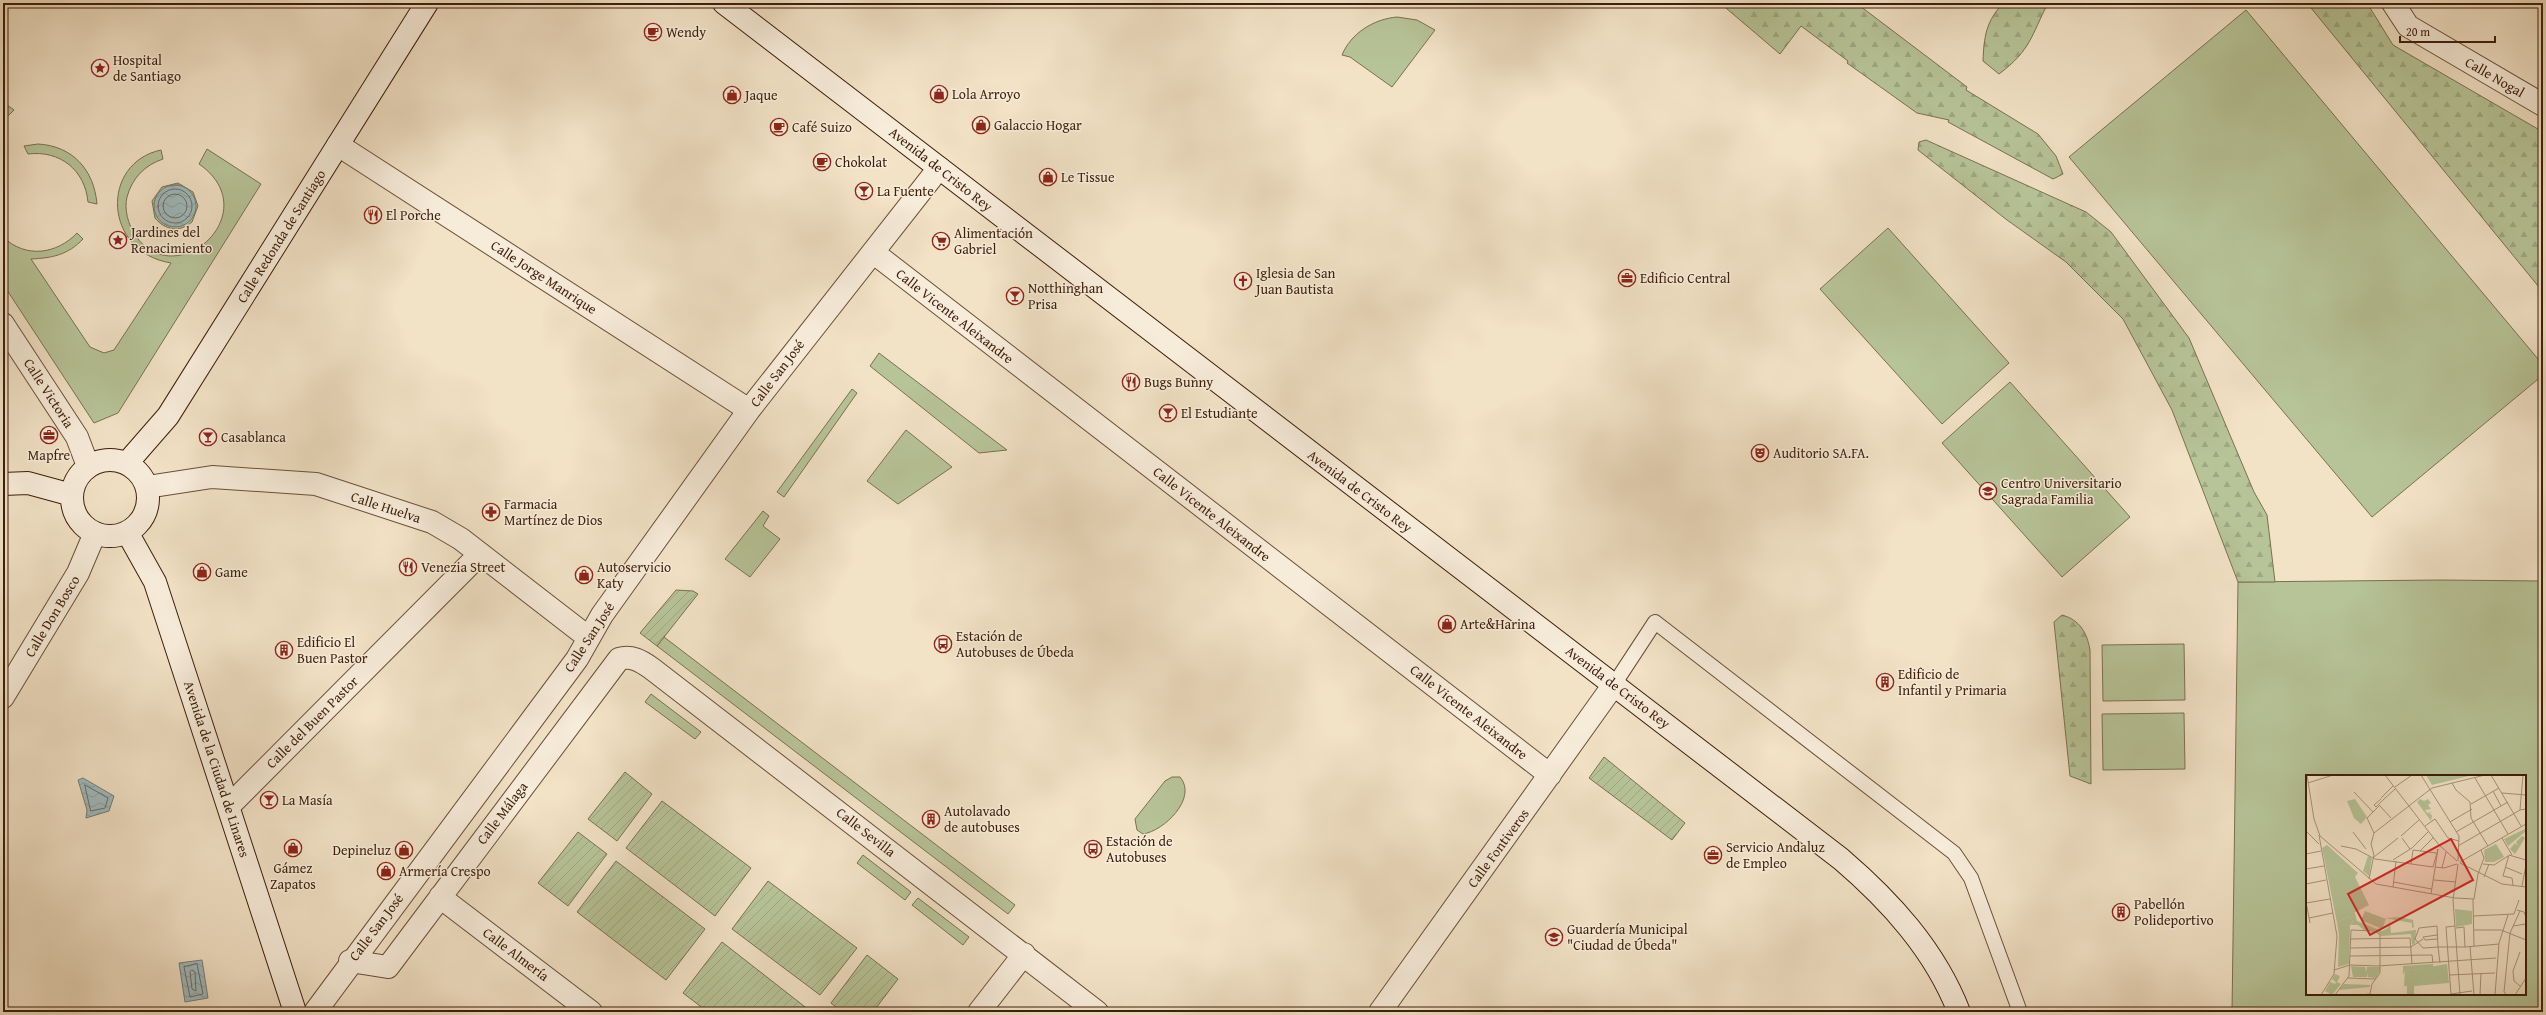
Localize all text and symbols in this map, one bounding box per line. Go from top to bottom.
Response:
scale bar [2400,18,2495,44]
cafe icon: Wendy [643,22,663,42]
place label: Wendy [666,22,706,42]
text: 20 m [2406,23,2430,40]
place label: Hospital de Santiago [113,50,181,86]
street label: Calle Nogal [2462,52,2528,102]
place icon: Hospital de Santiago [90,58,110,78]
shop icon: Lola Arroyo [929,84,949,104]
place label: Lola Arroyo [952,84,1020,104]
shop icon: Jaque [722,85,742,105]
place label: Jaque [743,85,778,105]
shop icon: Galaccio Hogar [971,115,991,135]
place label: Galaccio Hogar [994,115,1082,135]
cafe icon: Café Suizo [769,117,789,137]
place label: Café Suizo [792,117,852,137]
street label: Avenida de Cristo Rey [885,122,997,216]
cafe icon: Chokolat [812,152,832,172]
place label: Chokolat [835,152,887,172]
street label: Calle Redonda de Santiago [232,165,330,307]
shop icon: Le Tissue [1038,167,1058,187]
place label: Le Tissue [1061,167,1115,187]
bar icon: La Fuente [854,181,874,201]
place label: La Fuente [877,181,934,201]
restaurant icon: El Porche [363,205,383,225]
place label: El Porche [386,205,441,225]
place label: Jardines del Renacimiento [129,222,212,258]
place label: Alimentación Gabriel [954,223,1033,259]
place icon: Jardines del Renacimiento [108,230,128,250]
supermarket icon: Alimentación Gabriel [931,231,951,251]
street label: Calle Jorge Manrique [487,235,601,319]
place label: Iglesia de San Juan Bautista [1254,263,1336,299]
street label: Calle Vicente Aleixandre [892,264,1018,369]
office icon: Edificio Central [1617,268,1637,288]
place label: Edificio Central [1640,268,1731,288]
church icon: Iglesia de San Juan Bautista [1233,271,1253,291]
place label: Notthinghan Prisa [1028,278,1103,314]
bar icon: Notthinghan Prisa [1005,286,1025,306]
street label: Calle San José [745,335,809,411]
street label: Calle Victoria [19,354,79,432]
restaurant icon: Bugs Bunny [1121,372,1141,392]
place label: Bugs Bunny [1144,372,1213,392]
bar icon: El Estudiante [1158,403,1178,423]
place label: El Estudiante [1181,403,1258,423]
office icon: Mapfre [39,425,59,445]
bar icon: Casablanca [198,427,218,447]
place label: Casablanca [221,427,286,447]
theatre icon: Auditorio SA.FA. [1750,443,1770,463]
place label: Auditorio SA.FA. [1773,443,1869,463]
place label: Mapfre [28,445,71,465]
street label: Avenida de Cristo Rey [1303,445,1417,537]
street label: Calle Vicente Aleixandre [1149,462,1275,567]
place label: Centro Universitario Sagrada Familia [2001,473,2122,509]
school or university icon: Centro Universitario Sagrada Familia [1978,481,1998,501]
street label: Calle Huelva [348,486,424,528]
place label: Farmacia Martínez de Dios [504,494,603,530]
pharmacy icon: Farmacia Martínez de Dios [481,502,501,522]
restaurant icon: Venezia Street [398,557,418,577]
place label: Venezia Street [421,557,506,577]
place label: Autoservicio Katy [597,557,671,593]
shop icon: Game [192,562,212,582]
place label: Game [215,562,248,582]
shop icon: Autoservicio Katy [574,565,594,585]
street label: Calle Don Bosco [20,571,84,661]
street label: Calle San José [559,598,619,676]
shop icon: Arte&Harina [1437,614,1457,634]
place label: Arte&Harina [1460,614,1536,634]
place label: Estación de Autobuses de Úbeda [956,626,1074,662]
place label: Edificio El Buen Pastor [297,632,368,668]
bus stop icon: Estación de Autobuses de Úbeda [933,634,953,654]
building icon: Edificio El Buen Pastor [274,640,294,660]
street label: Avenida de Cristo Rey [1561,641,1675,733]
street label: Calle Vicente Aleixandre [1406,660,1532,765]
place label: Edificio de Infantil y Primaria [1898,664,2007,700]
street label: Calle del Buen Pastor [261,671,363,773]
building icon: Edificio de Infantil y Primaria [1875,672,1895,692]
street label: Avenida de la Ciudad de Linares [179,678,255,860]
inset map [2306,775,2526,995]
street label: Calle Málaga [472,777,532,849]
bar icon: La Masía [259,790,279,810]
place label: La Masía [282,790,333,810]
place label: Autolavado de autobuses [944,801,1020,837]
street label: Calle Sevilla [832,802,900,862]
street label: Calle Fontiveros [1462,804,1534,892]
building icon: Autolavado de autobuses [921,809,941,829]
place label: Estación de Autobuses [1106,831,1173,867]
place label: Servicio Andaluz de Empleo [1726,837,1825,873]
shop icon: Gámez Zapatos [283,838,303,858]
bus stop icon: Estación de Autobuses [1083,839,1103,859]
place label: Depineluz [332,840,391,860]
shop icon: Depineluz [394,840,414,860]
office icon: Servicio Andaluz de Empleo [1703,845,1723,865]
place label: Gámez Zapatos [270,858,316,894]
shop icon: Armería Crespo [376,861,396,881]
place label: Armería Crespo [399,861,491,881]
street label: Calle San José [344,889,408,965]
place label: Pabellón Polideportivo [2134,894,2214,930]
building icon: Pabellón Polideportivo [2111,902,2131,922]
place label: Guardería Municipal "Ciudad de Úbeda" [1567,919,1688,955]
street label: Calle Almería [479,922,554,986]
school or university icon: Guardería Municipal "Ciudad de Úbeda" [1544,927,1564,947]

